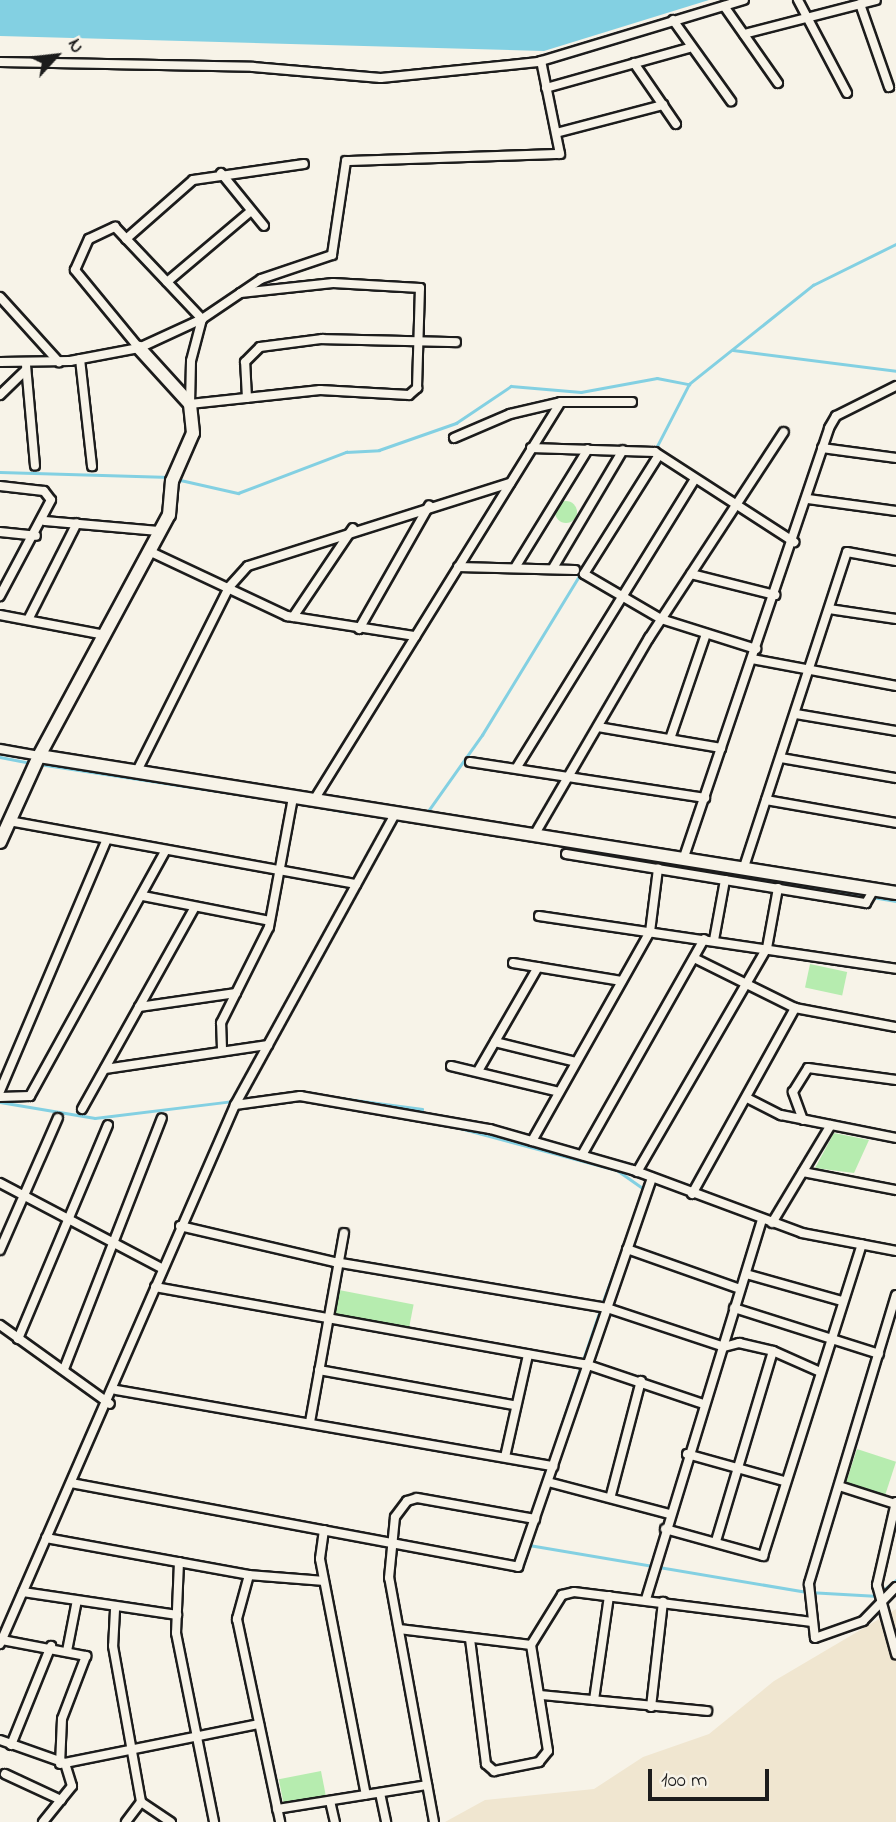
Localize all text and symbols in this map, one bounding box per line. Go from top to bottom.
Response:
north arrow [21,21,91,91]
text: N [60,34,90,58]
scale bar [651,1756,772,1800]
text: 100 m [661,1766,707,1796]

